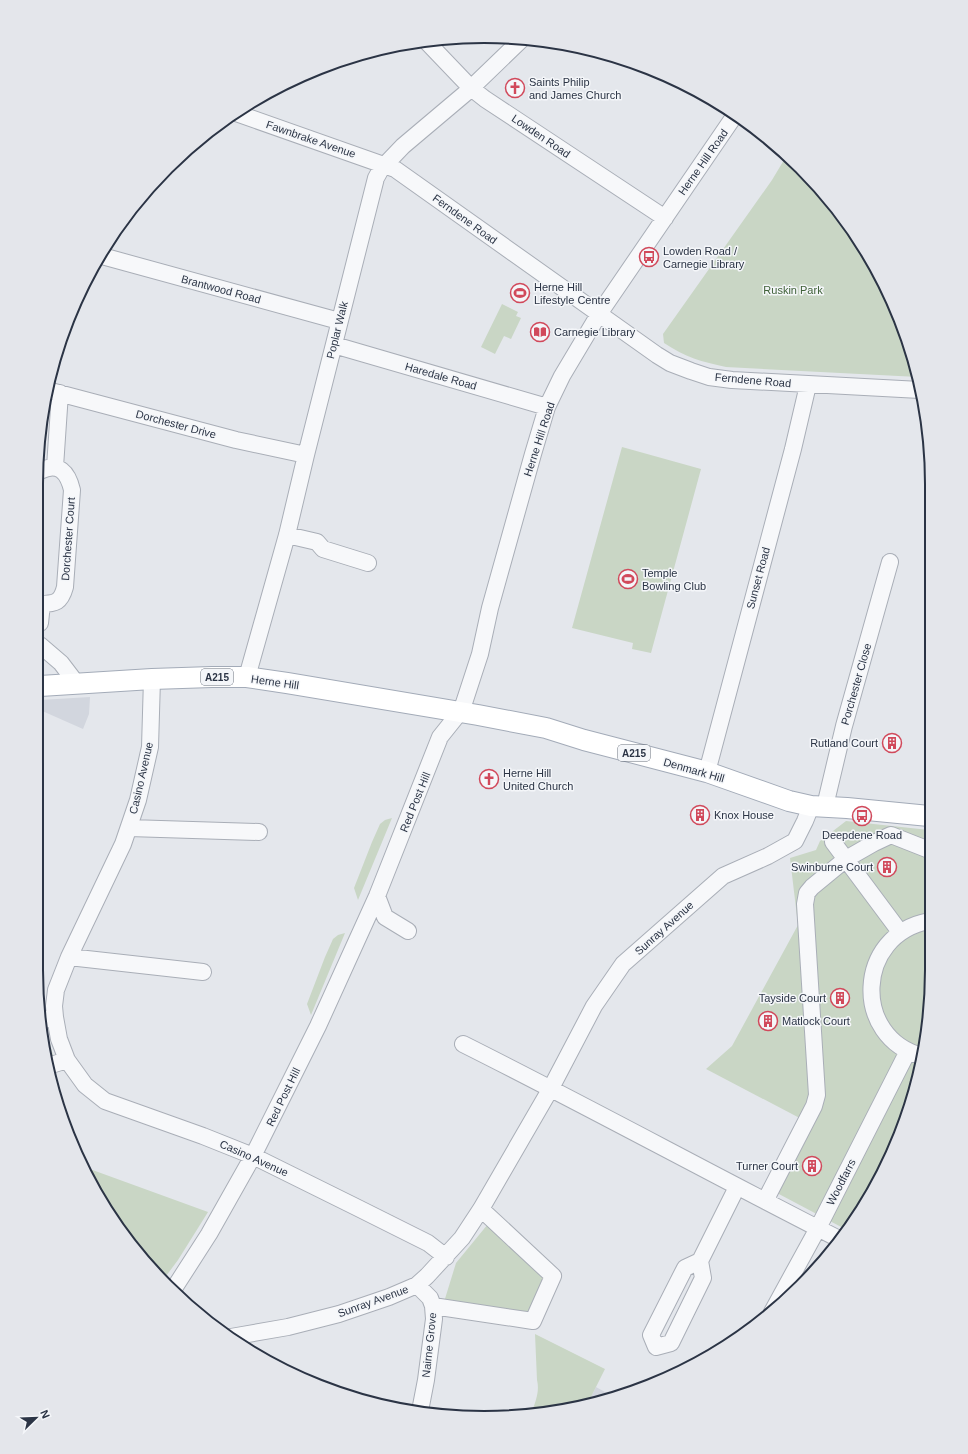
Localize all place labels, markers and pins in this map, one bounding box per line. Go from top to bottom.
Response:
place label: Saints Philip and James Church [529,76,621,101]
church icon: Saints Philip and James Church [504,77,526,99]
place label: Lowden Road / Carnegie Library [663,245,745,270]
bus stop icon: Lowden Road / Carnegie Library [638,246,660,268]
place label: Herne Hill Lifestyle Centre [534,281,610,306]
sports icon: Herne Hill Lifestyle Centre [509,282,531,304]
library icon: Carnegie Library [529,321,551,343]
place label: Carnegie Library [554,326,636,338]
place label: Temple Bowling Club [642,567,706,592]
sports icon: Temple Bowling Club [617,568,639,590]
building icon: Rutland Court [881,732,903,754]
place label: Rutland Court [810,737,878,749]
place label: Herne Hill United Church [503,767,573,792]
church icon: Herne Hill United Church [478,768,500,790]
building icon: Knox House [689,804,711,826]
bus stop icon: Deepdene Road [851,805,873,827]
place label: Knox House [714,809,774,821]
place label: Deepdene Road [822,829,902,841]
building icon: Swinburne Court [876,856,898,878]
place label: Swinburne Court [791,861,873,873]
building icon: Tayside Court [829,987,851,1009]
place label: Tayside Court [759,992,826,1004]
building icon: Matlock Court [757,1010,779,1032]
place label: Matlock Court [782,1015,850,1027]
building icon: Turner Court [801,1155,823,1177]
place label: Turner Court [736,1160,798,1172]

